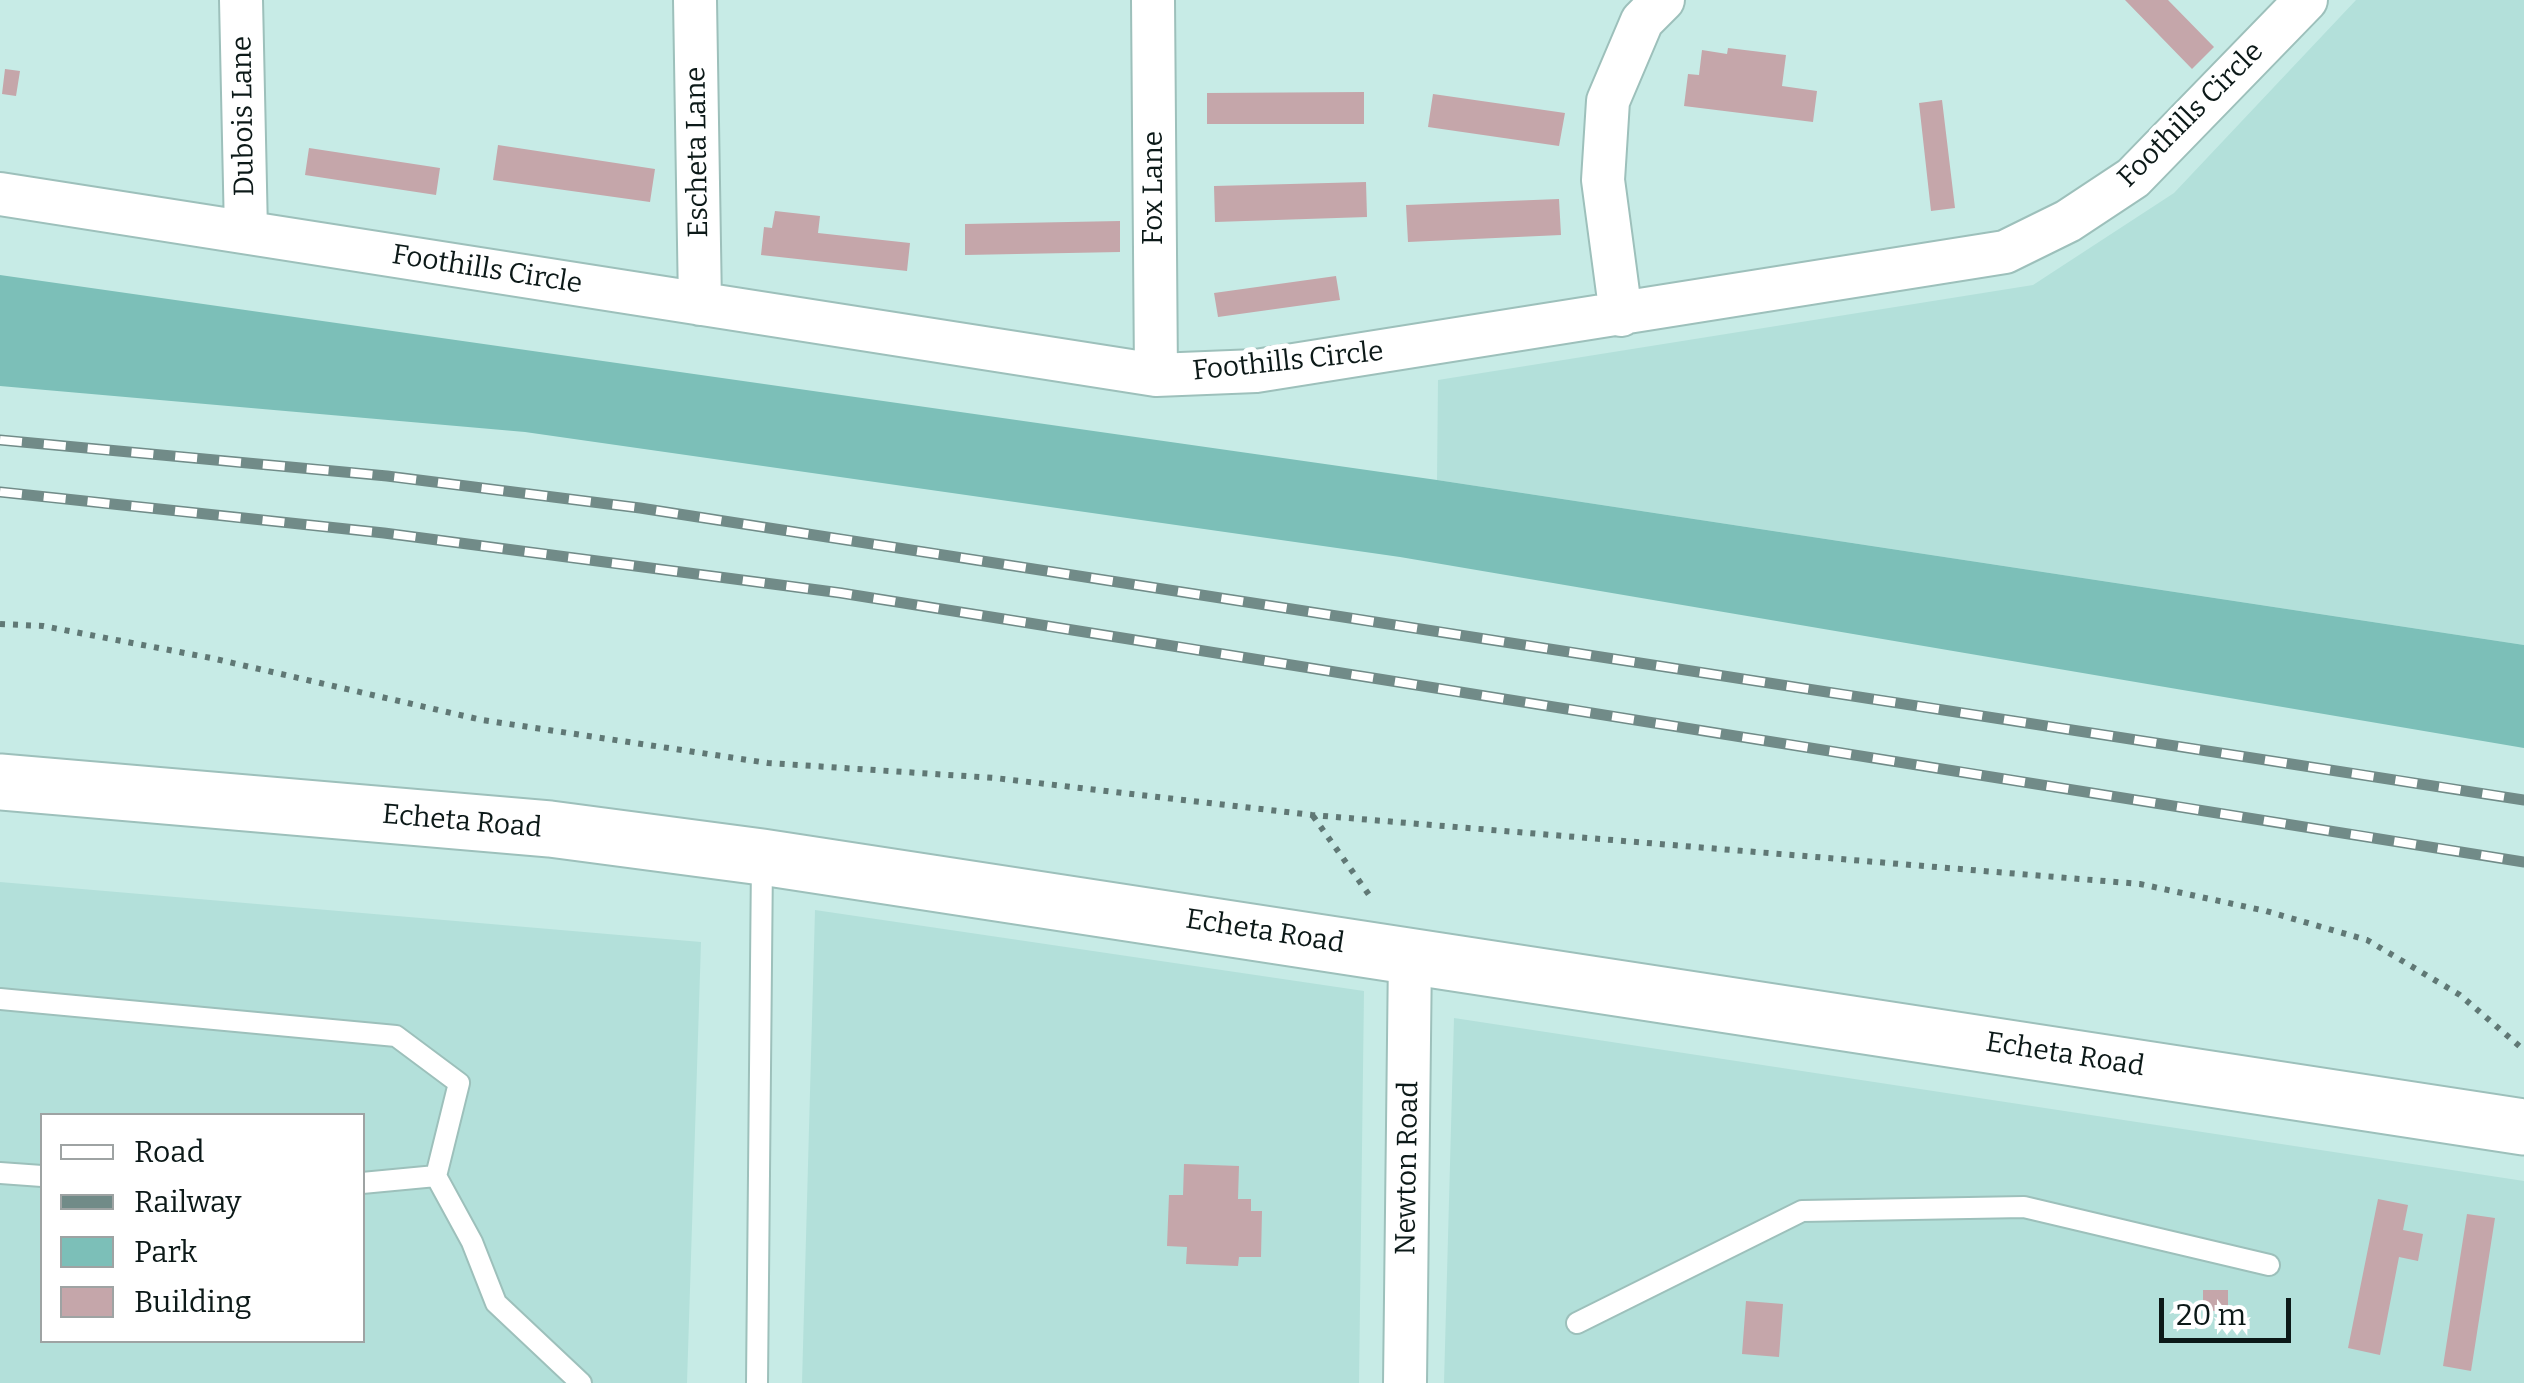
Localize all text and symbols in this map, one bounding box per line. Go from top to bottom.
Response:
street label: Foothills Circle [2111,35,2271,195]
street label: Dubois Lane [226,36,262,196]
street label: Escheta Lane [680,66,716,238]
street label: Fox Lane [1137,131,1171,245]
street label: Foothills Circle [390,238,584,302]
street label: Foothills Circle [1191,335,1385,389]
street label: Echeta Road [381,798,543,846]
street label: Echeta Road [1183,903,1347,961]
street label: Echeta Road [1983,1026,2147,1084]
street label: Newton Road [1390,1081,1426,1255]
legend [40,1113,365,1343]
text: Road [134,1134,205,1170]
text: Railway [134,1184,241,1220]
text: Park [134,1234,197,1270]
scale bar [2164,1278,2296,1340]
text: Building [134,1284,252,1320]
text: 20 m [2176,1297,2246,1333]

